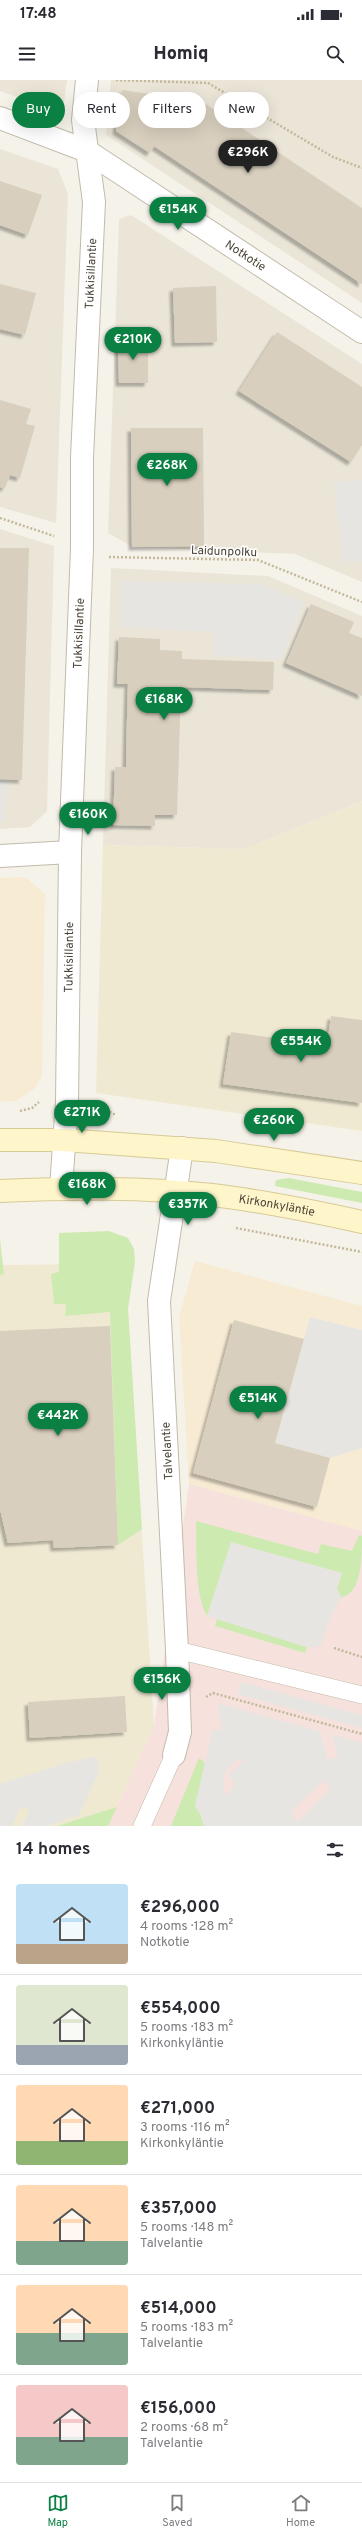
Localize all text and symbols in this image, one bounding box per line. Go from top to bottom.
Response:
text: 17:48 [20,5,57,24]
icon: menu [16,43,38,65]
text: Homiq [154,43,208,66]
icon: search [324,43,346,65]
chip: Buy [12,92,65,128]
chip: Rent [73,92,130,128]
chip: Filters [138,92,206,128]
chip: New [214,92,269,128]
pin: €296K [220,140,276,174]
text: €296K [227,145,269,161]
pin: €154K [150,197,206,231]
text: €154K [158,202,198,218]
street label: Notkotie [222,237,269,276]
street label: Tukkisillantie [82,238,101,310]
pin: €210K [105,327,161,361]
text: €210K [113,332,153,348]
pin: €268K [139,453,195,487]
text: €268K [146,458,188,474]
street label: Laidunpolku [191,543,257,561]
street label: Tukkisillantie [70,598,89,669]
pin: €168K [136,687,192,721]
text: €168K [145,692,183,708]
pin: €160K [60,802,116,836]
text: €160K [68,807,108,823]
street label: Tukkisillantie [61,922,78,993]
pin: €554K [273,1029,329,1063]
text: €554K [280,1034,322,1050]
pin: €271K [54,1100,110,1134]
text: €271K [63,1105,101,1121]
pin: €260K [246,1108,302,1142]
text: €260K [253,1113,295,1129]
pin: €168K [59,1172,115,1206]
text: €168K [68,1177,106,1193]
pin: €357K [160,1192,216,1226]
street label: Kirkonkyläntie [237,1192,316,1221]
text: €357K [168,1197,208,1213]
pin: €514K [230,1386,286,1420]
text: €514K [239,1391,277,1407]
pin: €442K [30,1403,86,1437]
text: €442K [37,1408,79,1424]
street label: Talvelantie [158,1421,178,1480]
pin: €156K [134,1667,190,1701]
text: €156K [143,1672,181,1688]
text: 14 homes [16,1839,90,1861]
icon: filters [324,1839,346,1861]
text: €296,000 [140,1897,220,1919]
icon: home [48,1900,96,1948]
text: 4 rooms · 128 m² [140,1919,233,1935]
text: Notkotie [140,1935,190,1951]
text: €554,000 [140,1998,221,2020]
icon: home [48,2001,96,2049]
text: 5 rooms · 183 m² [140,2020,233,2036]
text: Kirkonkyläntie [140,2036,224,2052]
text: €271,000 [140,2098,215,2120]
icon: home [48,2101,96,2149]
text: 3 rooms · 116 m² [140,2120,230,2136]
text: Kirkonkyläntie [140,2136,224,2152]
text: €357,000 [140,2198,217,2220]
icon: home [48,2201,96,2249]
text: 5 rooms · 148 m² [140,2220,233,2236]
text: Talvelantie [140,2236,203,2252]
text: €514,000 [140,2298,217,2320]
icon: home [48,2301,96,2349]
text: 5 rooms · 183 m² [140,2320,233,2336]
text: Talvelantie [140,2336,203,2352]
text: €156,000 [140,2398,216,2420]
icon: home [48,2401,96,2449]
text: 2 rooms · 68 m² [140,2420,228,2436]
text: Talvelantie [140,2436,203,2452]
tab: Map [47,2492,69,2530]
tab: Saved [162,2492,193,2530]
tab: Home [286,2492,315,2530]

